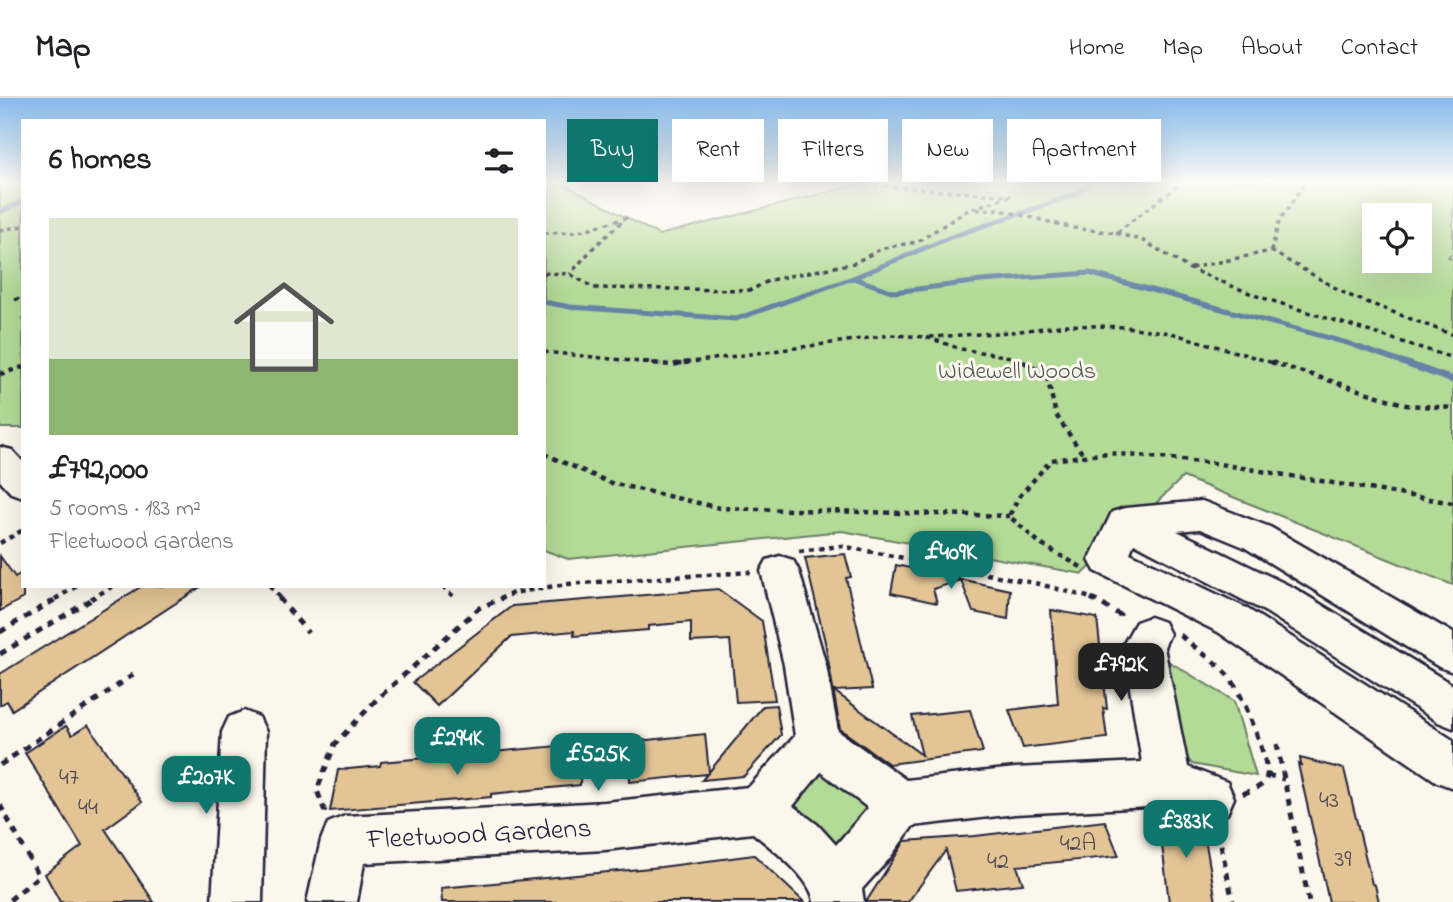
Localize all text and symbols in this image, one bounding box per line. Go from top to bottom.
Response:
text: Map [35,24,91,72]
text: Home [1069,31,1125,66]
text: Map [1163,31,1203,66]
text: About [1241,31,1303,66]
text: Contact [1341,31,1418,66]
chip: Buy [567,119,658,182]
chip: Rent [672,119,764,182]
chip: Filters [778,119,888,182]
chip: New [902,119,993,182]
chip: Apartment [1007,119,1161,182]
text: 6 homes [49,139,152,183]
icon: filters [480,142,518,180]
map controls [1362,203,1432,273]
button: locate [1362,203,1432,273]
icon: home [221,264,347,390]
park label: Widewell Woods [938,355,1096,390]
text: £792,000 [49,449,148,493]
text: 5 rooms · 183 m² [49,493,201,526]
text: Fleetwood Gardens [49,526,234,559]
pin: £409K [902,532,1000,591]
text: £409K [925,537,977,570]
pin: £792K [1072,644,1170,703]
text: £792K [1094,649,1148,682]
pin: £294K [408,718,506,777]
text: £294K [430,723,484,756]
pin: £525K [549,734,647,793]
text: £525K [566,739,630,772]
pin: £207K [157,756,255,816]
house number: 47 [59,761,79,796]
text: £207K [178,762,234,795]
house number: 43 [1319,784,1339,819]
house number: 44 [78,791,98,826]
pin: £383K [1137,800,1235,860]
text: £383K [1159,806,1213,839]
street label: Fleetwood Gardens [365,809,593,862]
house number: 42A [1060,827,1096,862]
house number: 39 [1334,843,1352,878]
house number: 42 [987,845,1009,880]

